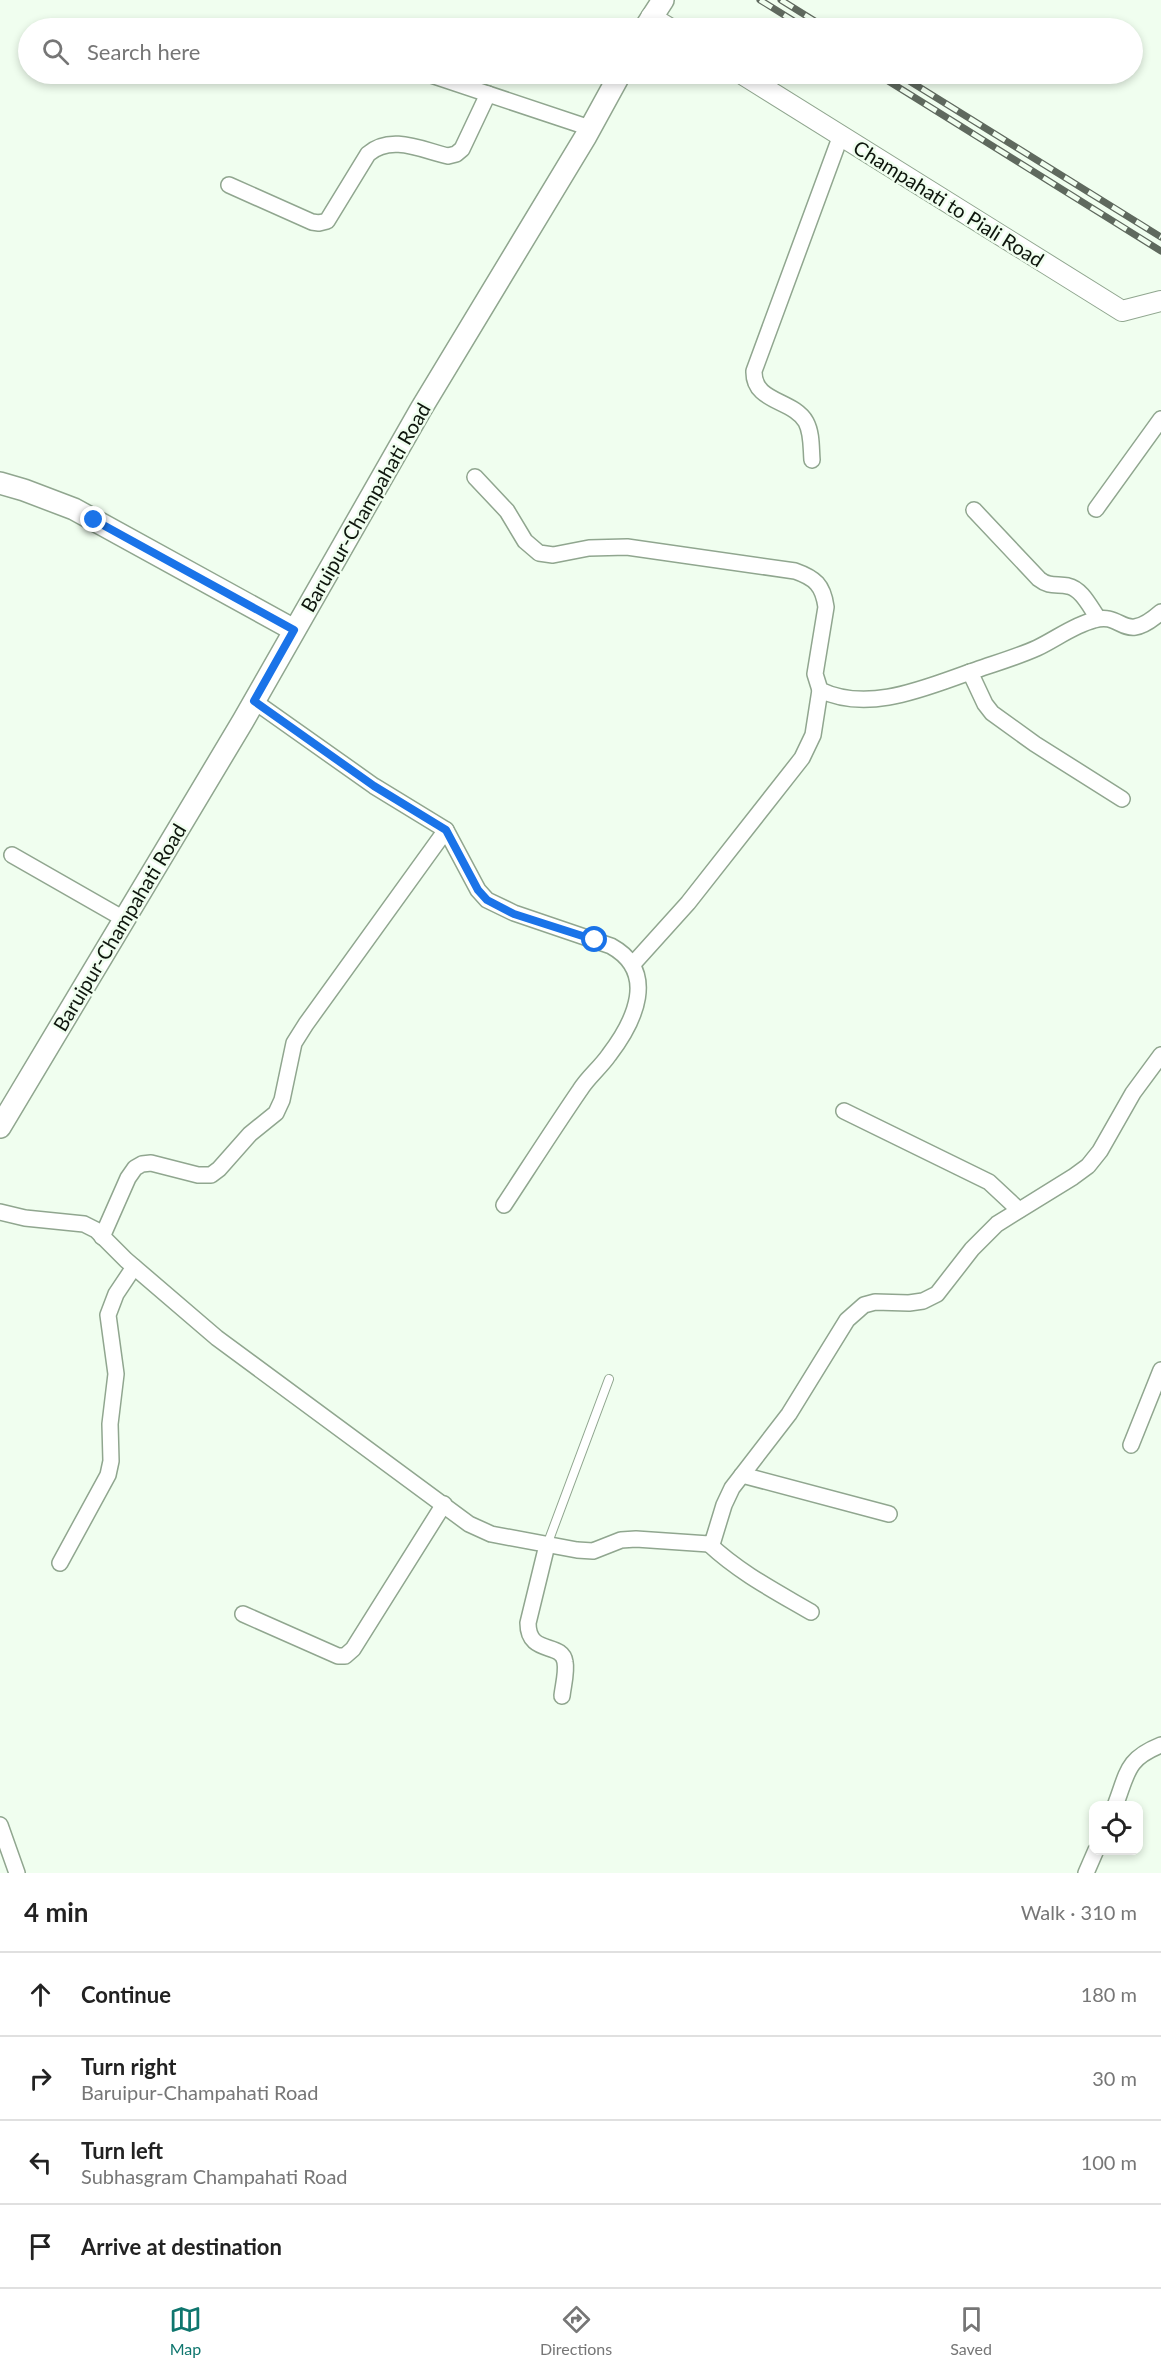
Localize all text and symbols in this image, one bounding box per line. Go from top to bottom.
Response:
search box [18,18,1143,84]
icon: search [39,35,72,68]
text: Search here [87,38,200,65]
street label: Champahati to Piali Road [849,135,1049,271]
street label: Baruipur-Champahati Road [295,398,435,616]
route end [80,506,106,532]
street label: Baruipur-Champahati Road [48,819,190,1035]
route start [581,926,607,952]
map controls [1089,1801,1143,1855]
button: locate [1089,1801,1143,1855]
text: 4 min [24,1896,88,1928]
text: Walk · 310 m [1021,1900,1137,1924]
icon: ahead [24,1978,57,2011]
text: Continue [81,1981,171,2008]
text: 180 m [1081,1982,1137,2006]
text: Turn right [81,2053,176,2080]
icon: right [24,2062,57,2095]
text: 30 m [1092,2066,1137,2090]
text: Baruipur-Champahati Road [81,2080,318,2104]
text: Turn left [81,2137,163,2164]
icon: left [24,2146,57,2179]
text: 100 m [1081,2150,1137,2174]
text: Subhasgram Champahati Road [81,2164,348,2188]
icon: arrive [24,2230,57,2263]
text: Arrive at destination [81,2233,282,2260]
tab: Map [169,2303,202,2358]
tab: Directions [540,2303,612,2358]
tab: Saved [950,2303,992,2358]

